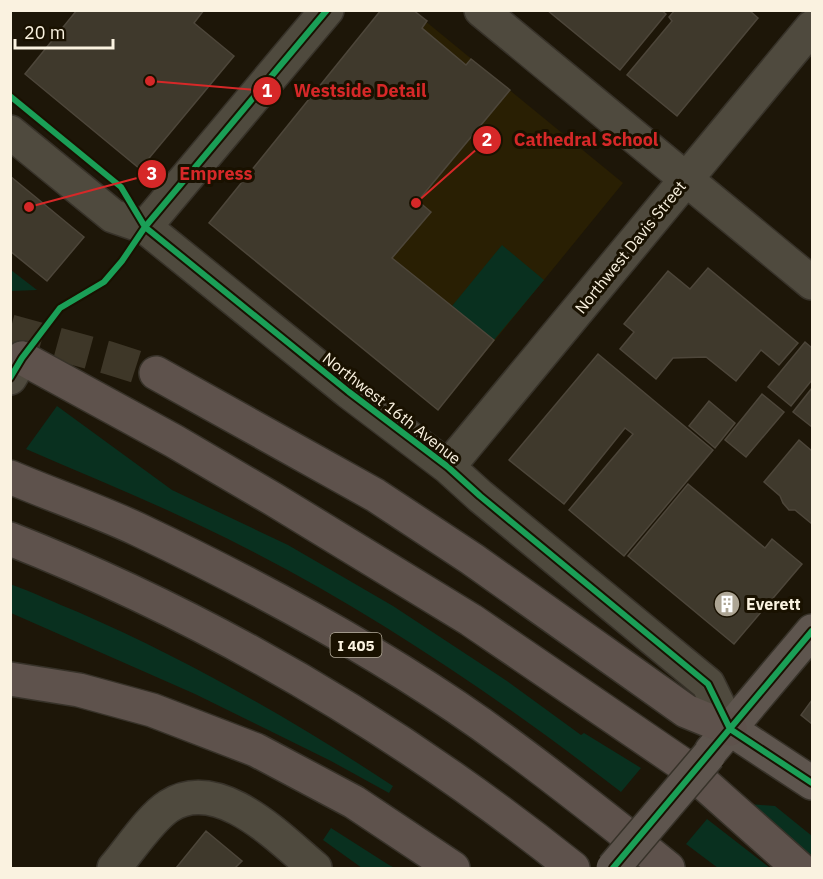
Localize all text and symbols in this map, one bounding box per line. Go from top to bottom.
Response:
scale bar [15,12,112,50]
text: 20 m [24,21,66,44]
callout: Westside Detail [252,73,439,109]
text: 1 [262,79,273,102]
text: Westside Detail [294,79,427,102]
callout: Cathedral School [472,122,670,158]
text: 2 [482,128,492,151]
text: Cathedral School [514,128,659,151]
callout: Empress [137,156,264,192]
text: 3 [147,162,157,185]
text: Empress [179,162,253,185]
street label: Northwest Davis Street [570,176,690,318]
street label: Northwest 16th Avenue [319,348,465,468]
building icon: Everett [712,589,742,619]
place label: Everett [746,594,801,614]
road number: I 405 [330,633,382,657]

